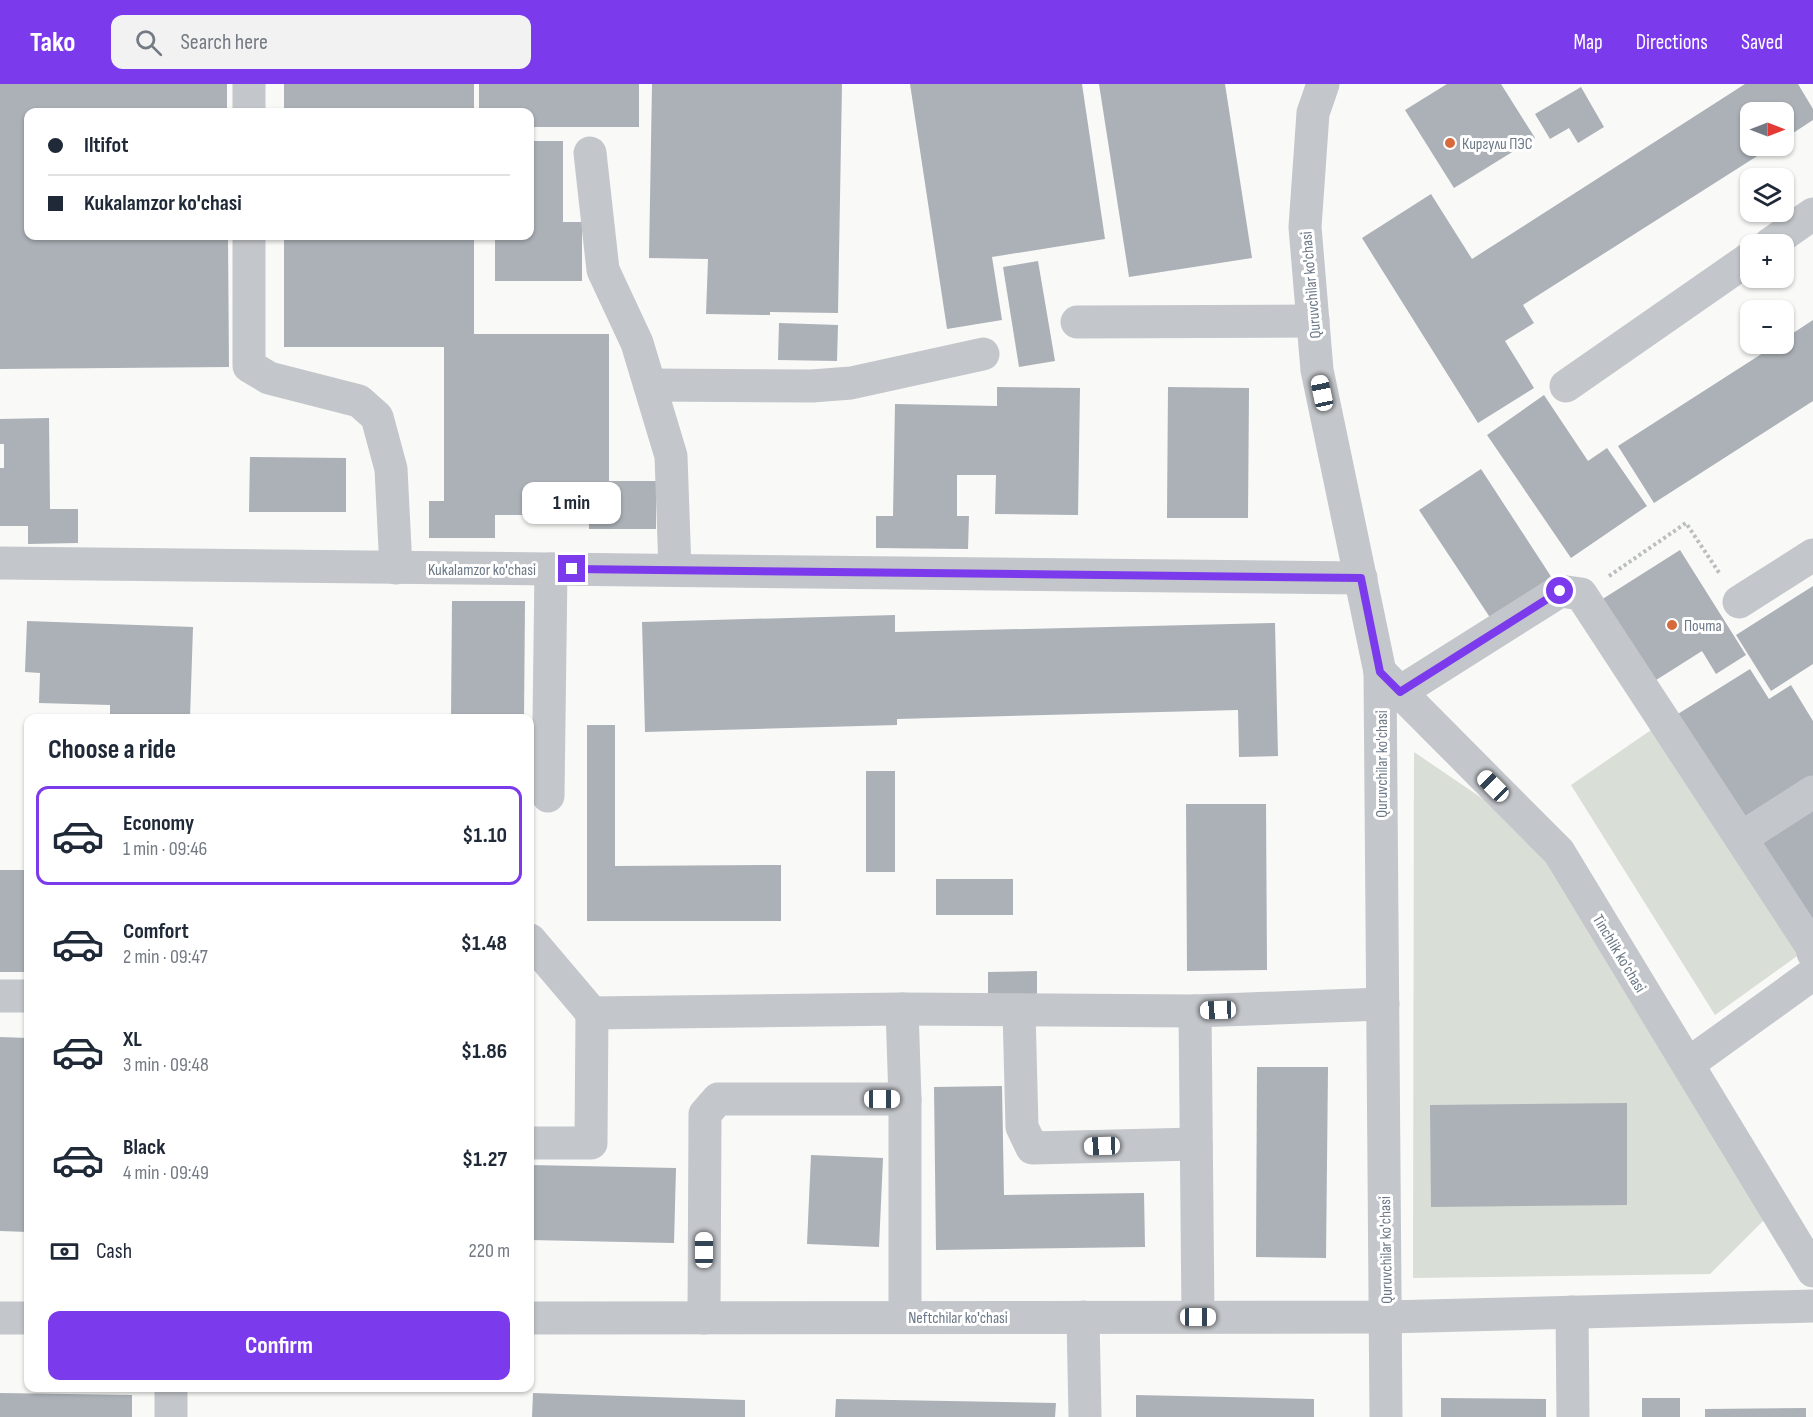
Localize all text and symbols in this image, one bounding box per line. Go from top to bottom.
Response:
search box [111,15,531,69]
text: Tako [30,26,75,59]
icon: search [132,26,165,59]
text: Search here [180,29,268,56]
text: Map [1573,30,1603,55]
text: Directions [1636,30,1708,55]
text: Saved [1741,30,1783,55]
north arrow [1740,102,1794,156]
map controls [1740,102,1794,354]
text: Iltifot [84,132,128,159]
place label: Киргули ПЭС [1462,135,1533,154]
marker: Киргули ПЭС [1443,136,1457,150]
button: layers [1740,168,1794,222]
text: Kukalamzor ko'chasi [84,190,242,217]
street label: Quruvchilar ko'chasi [1297,230,1326,339]
button: + [1740,234,1794,288]
button: − [1740,300,1794,354]
car [1309,374,1335,412]
callout: 1 min [522,482,622,524]
text: 1 min [553,491,590,515]
route end [558,555,585,582]
street label: Kukalamzor ko'chasi [428,561,536,580]
route start [1546,577,1573,604]
place label: Почта [1684,617,1722,636]
marker: Почта [1665,618,1679,632]
street label: Quruvchilar ko'chasi [1373,710,1392,818]
text: Choose a ride [48,734,176,766]
car [1474,767,1512,805]
icon: car [51,809,105,863]
text: Economy [123,810,194,837]
text: $1.10 [462,822,507,849]
text: 1 min · 09:46 [123,837,207,861]
street label: Tinchlik ko'chasi [1588,911,1649,996]
icon: car [51,917,105,971]
text: Comfort [123,918,189,945]
text: $1.48 [461,930,507,957]
text: 2 min · 09:47 [123,945,208,969]
car [1200,1000,1236,1020]
icon: car [51,1025,105,1079]
text: XL [123,1026,142,1053]
text: $1.86 [461,1038,507,1065]
text: 3 min · 09:48 [123,1053,209,1077]
car [864,1090,900,1108]
icon: car [51,1133,105,1187]
text: Black [123,1134,165,1161]
car [1084,1136,1120,1156]
text: $1.27 [462,1146,507,1173]
text: 4 min · 09:49 [123,1161,209,1185]
street label: Quruvchilar ko'chasi [1376,1196,1397,1304]
car [695,1232,713,1268]
icon: cash [48,1235,81,1268]
text: Cash [96,1238,132,1265]
text: 220 m [469,1239,510,1263]
car [1180,1308,1216,1326]
street label: Neftchilar ko'chasi [908,1309,1008,1328]
button: Confirm [48,1311,510,1380]

